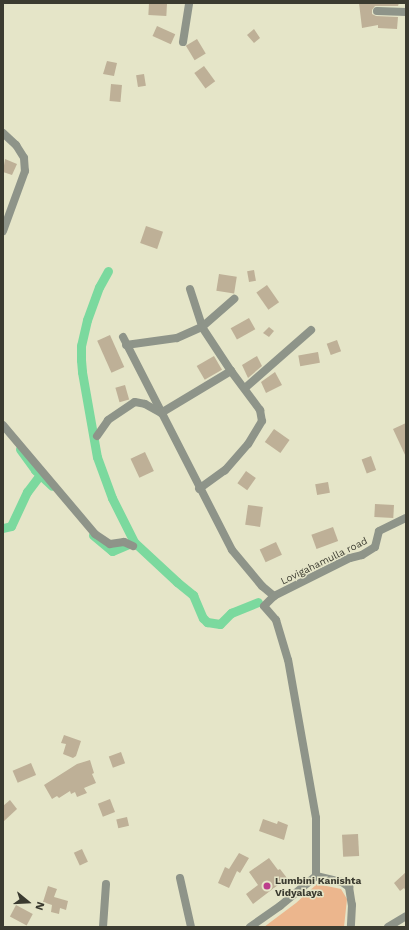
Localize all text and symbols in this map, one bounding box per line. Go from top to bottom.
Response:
street label: Lovigahamulla road [279,535,369,587]
place label: Lumbini Kanishta Vidyalaya [275,874,361,898]
marker: Lumbini Kanishta Vidyalaya [262,881,272,891]
north arrow [8,882,48,922]
text: N [32,900,47,912]

